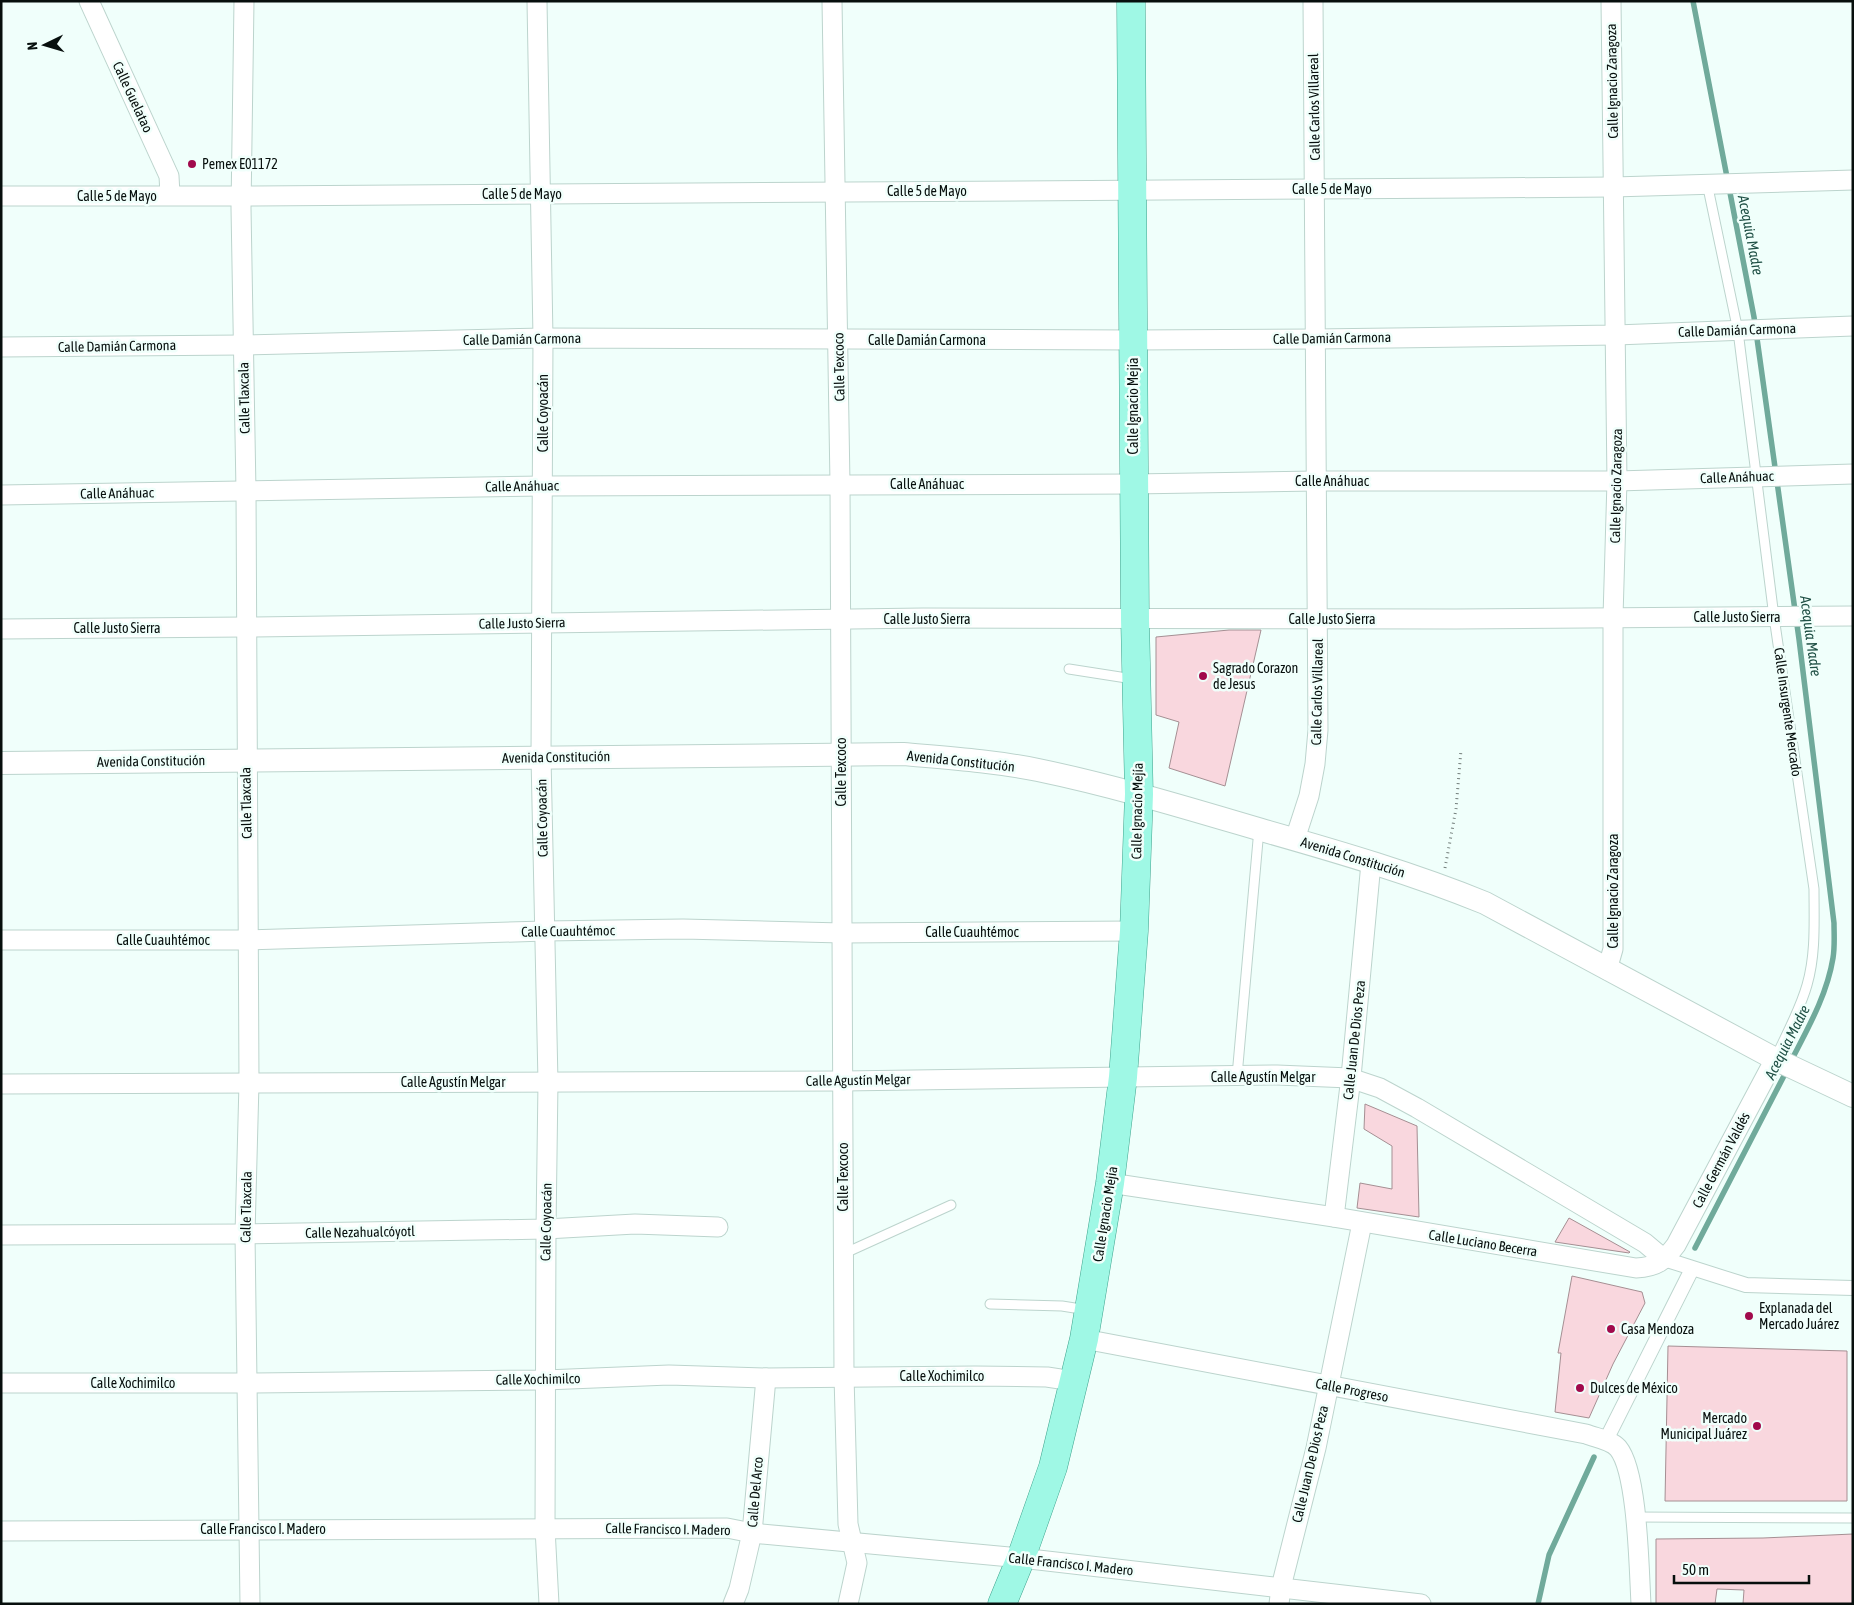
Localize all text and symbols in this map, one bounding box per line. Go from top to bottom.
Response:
north arrow [20,20,70,70]
street label: Calle Ignacio Zaragoza [1603,23,1621,139]
text: N [24,41,40,51]
street label: Calle Carlos Villareal [1305,53,1323,161]
street label: Calle Guelatao [110,59,156,135]
place label: Pemex E01172 [202,156,278,172]
marker: Pemex E01172 [186,158,198,170]
street label: Calle 5 de Mayo [1292,181,1372,197]
street label: Calle 5 de Mayo [887,183,967,199]
street label: Calle 5 de Mayo [482,186,562,202]
street label: Calle 5 de Mayo [77,188,157,204]
water label: Acequia Madre [1735,193,1767,277]
street label: Calle Damián Carmona [1678,320,1796,340]
street label: Calle Damián Carmona [1273,329,1391,347]
street label: Calle Damián Carmona [463,330,581,348]
street label: Calle Texcoco [830,332,848,402]
street label: Calle Damián Carmona [868,332,986,348]
street label: Calle Damián Carmona [58,337,176,355]
street label: Calle Ignacio Mejía [1125,358,1141,454]
street label: Calle Tlaxcala [235,362,253,434]
street label: Calle Coyoacán [535,374,551,452]
street label: Calle Ignacio Zaragoza [1607,428,1625,544]
street label: Calle Anáhuac [1700,468,1775,486]
street label: Calle Anáhuac [1295,473,1370,489]
street label: Calle Anáhuac [890,476,965,492]
street label: Calle Anáhuac [485,477,560,495]
street label: Calle Anáhuac [80,484,155,502]
water label: Acequia Madre [1797,594,1825,678]
street label: Calle Justo Sierra [1694,609,1780,625]
street label: Calle Justo Sierra [884,611,970,627]
street label: Calle Justo Sierra [1289,611,1375,627]
street label: Calle Justo Sierra [478,614,566,632]
street label: Calle Justo Sierra [74,620,160,636]
street label: Calle Carlos Villareal [1308,638,1326,746]
street label: Calle Insurgente Mercado [1771,647,1805,777]
place label: Sagrado Corazon de Jesus [1213,660,1298,692]
marker: Sagrado Corazon de Jesus [1197,670,1209,682]
street label: Calle Texcoco [833,738,849,806]
street label: Avenida Constitución [906,747,1016,775]
street label: Avenida Constitución [502,748,610,766]
street label: Avenida Constitución [97,752,205,770]
street label: Calle Ignacio Mejía [1128,762,1146,860]
street label: Calle Tlaxcala [237,767,255,839]
street label: Calle Coyoacán [533,779,551,857]
street label: Calle Ignacio Zaragoza [1605,833,1621,949]
street label: Avenida Constitución [1299,834,1407,880]
street label: Calle Cuauhtémoc [521,922,616,940]
street label: Calle Cuauhtémoc [925,924,1020,940]
street label: Calle Cuauhtémoc [116,932,211,948]
street label: Calle Juan De Dios Peza [1340,979,1368,1101]
water label: Acequia Madre [1761,1002,1813,1083]
street label: Calle Agustín Melgar [1211,1069,1316,1085]
street label: Calle Agustín Melgar [806,1071,911,1089]
street label: Calle Agustín Melgar [401,1074,506,1090]
street label: Calle Germán Valdés [1689,1109,1753,1211]
street label: Calle Texcoco [835,1143,851,1211]
street label: Calle Ignacio Mejía [1090,1165,1120,1263]
street label: Calle Tlaxcala [237,1171,255,1243]
street label: Calle Coyoacán [537,1183,555,1261]
street label: Calle Nezahualcóyotl [305,1223,415,1241]
street label: Calle Luciano Becerra [1428,1227,1538,1259]
place label: Explanada del Mercado Juárez [1759,1300,1839,1332]
marker: Explanada del Mercado Juárez [1743,1310,1755,1322]
place label: Casa Mendoza [1621,1321,1694,1337]
marker: Casa Mendoza [1605,1323,1617,1335]
street label: Calle Xochimilco [900,1368,984,1384]
street label: Calle Xochimilco [495,1370,581,1388]
street label: Calle Xochimilco [91,1375,175,1391]
street label: Calle Progreso [1314,1375,1390,1405]
place label: Dulces de México [1590,1380,1678,1396]
marker: Dulces de México [1574,1382,1586,1394]
street label: Calle Juan De Dios Peza [1289,1404,1331,1524]
place label: Mercado Municipal Juárez [1660,1410,1747,1442]
marker: Mercado Municipal Juárez [1751,1420,1763,1432]
street label: Calle Del Arco [744,1456,766,1528]
street label: Calle Francisco I. Madero [605,1520,731,1538]
street label: Calle Francisco I. Madero [200,1521,326,1537]
street label: Calle Francisco I. Madero [1008,1549,1134,1579]
scale bar [1674,1552,1809,1584]
text: 50 m [1682,1561,1709,1578]

